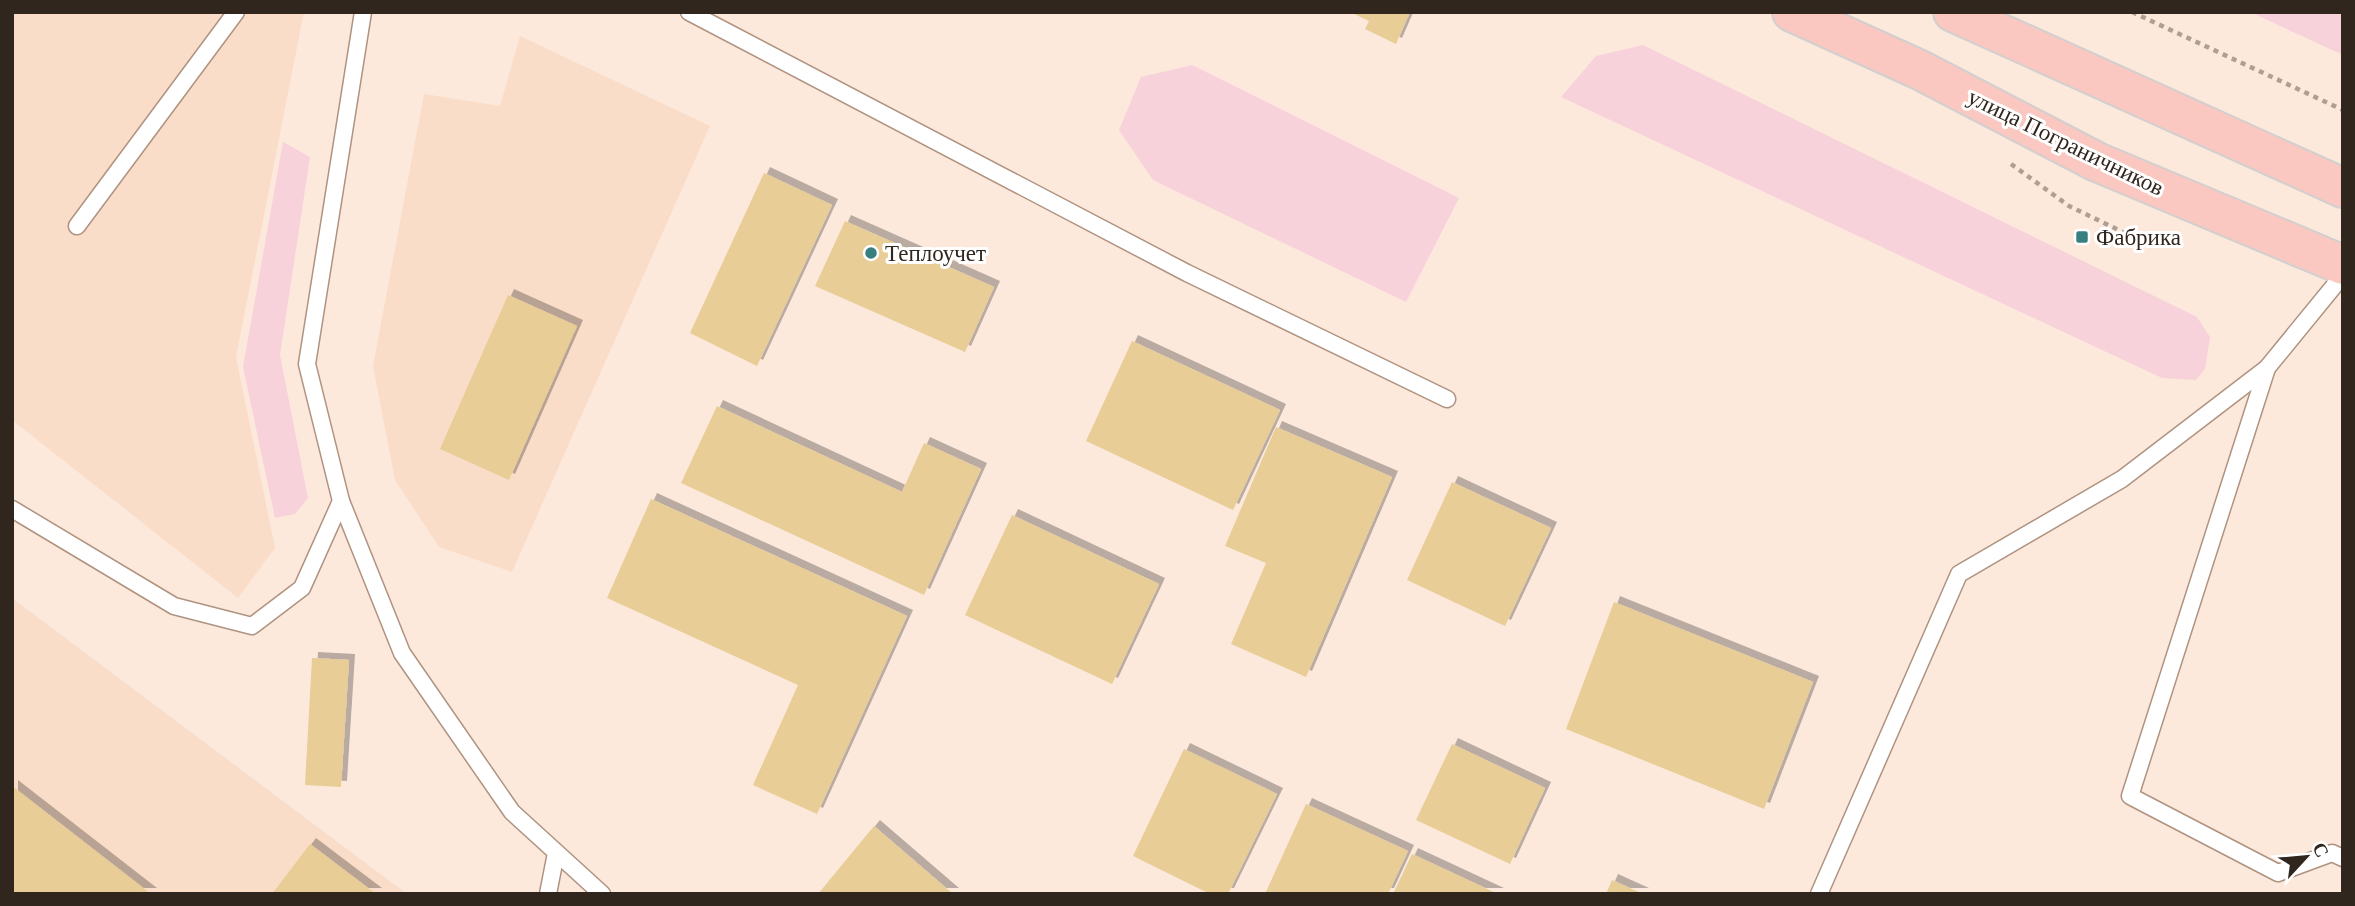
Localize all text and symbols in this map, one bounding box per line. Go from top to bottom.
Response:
street label: улица Пограничников [1964,84,2168,201]
place label: Фабрика [2096,225,2181,250]
marker: Фабрика [2074,229,2090,245]
place label: Теплоучет [885,241,986,266]
marker: Теплоучет [863,245,879,261]
north arrow [2271,822,2341,892]
text: С [2308,839,2333,861]

